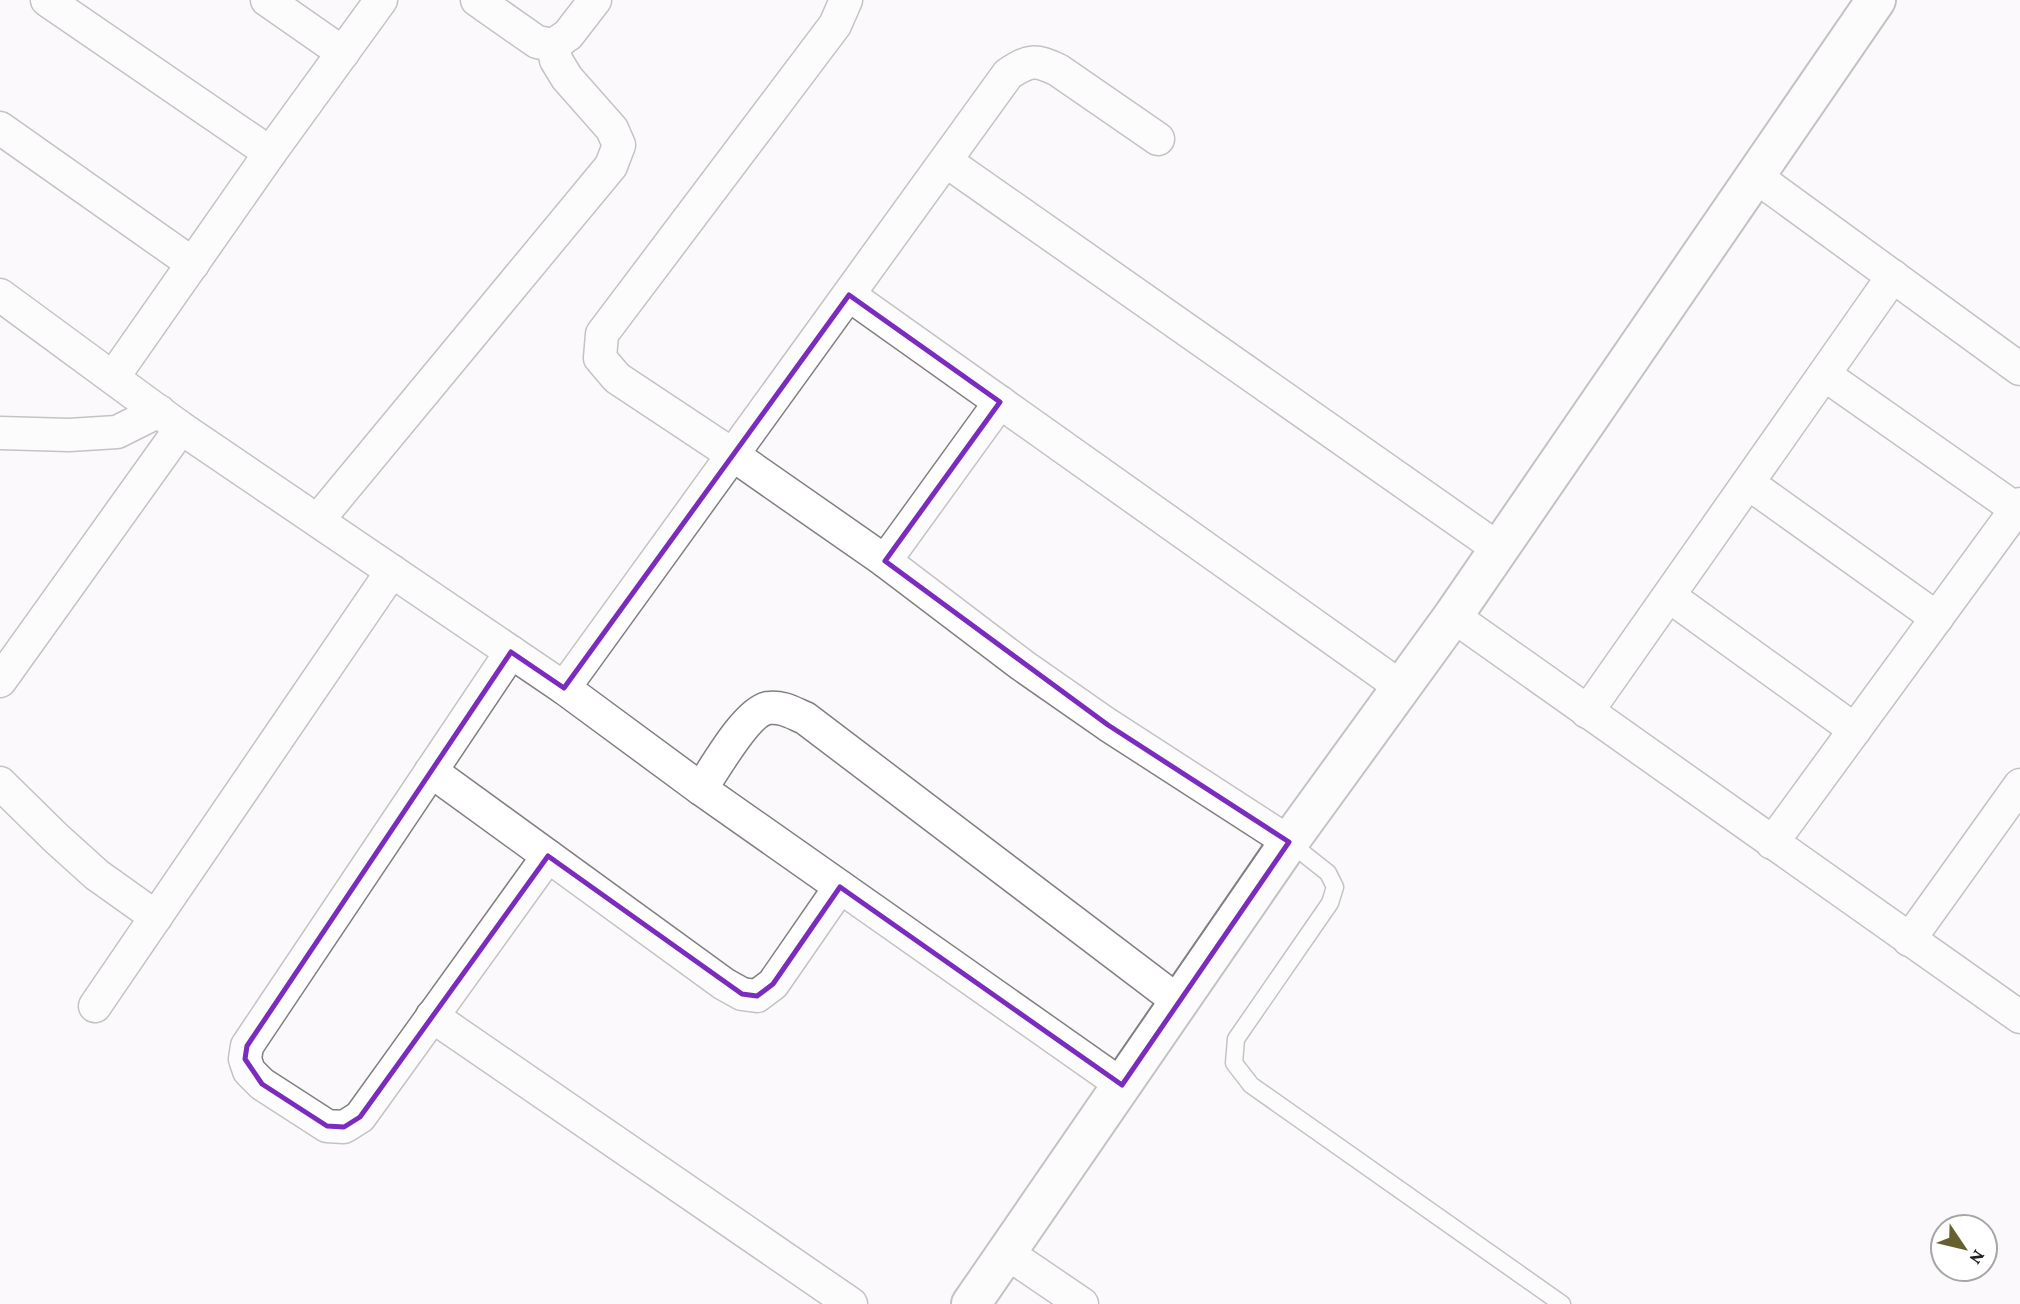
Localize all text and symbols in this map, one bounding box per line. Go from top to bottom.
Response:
north arrow [1929,1213,1999,1283]
text: N [1965,1246,1990,1269]

